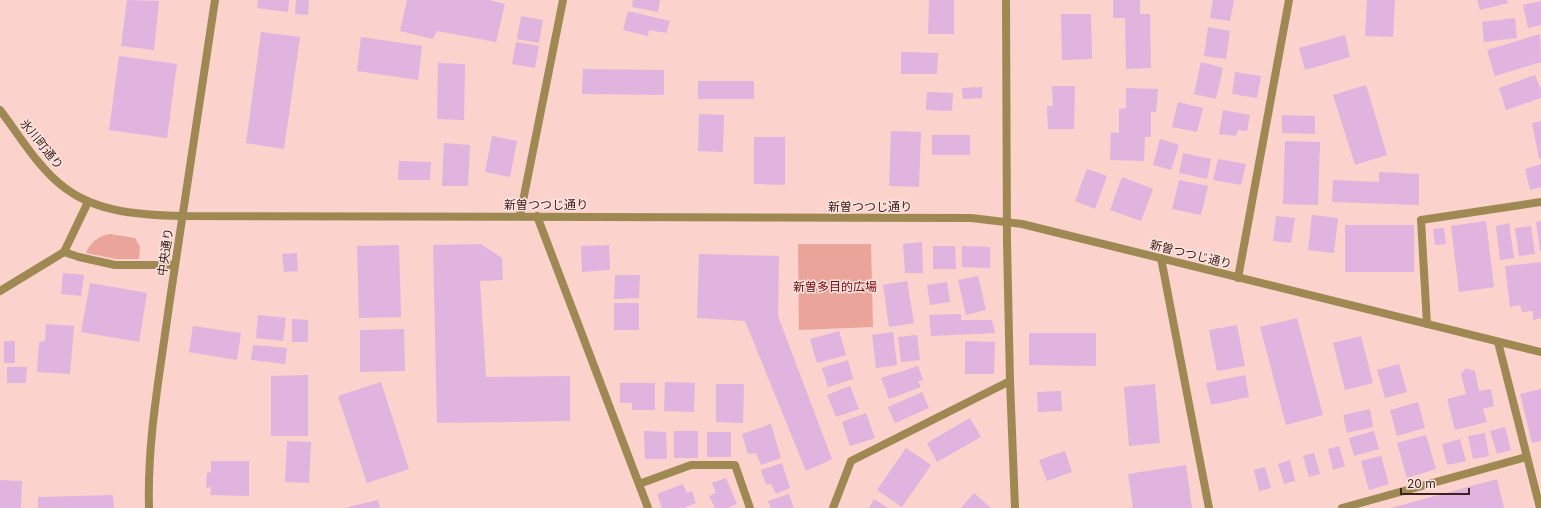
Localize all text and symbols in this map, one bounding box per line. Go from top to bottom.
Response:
street label: 氷川町通り [17,116,67,172]
street label: 新曽つつじ通り [504,197,588,212]
street label: 新曽つつじ通り [828,199,912,214]
street label: 中央通り [154,227,176,277]
street label: 新曽つつじ通り [1148,237,1234,271]
park label: 新曽多目的広場 [793,279,877,294]
scale bar [1401,470,1469,496]
text: 20 m [1407,476,1436,491]

